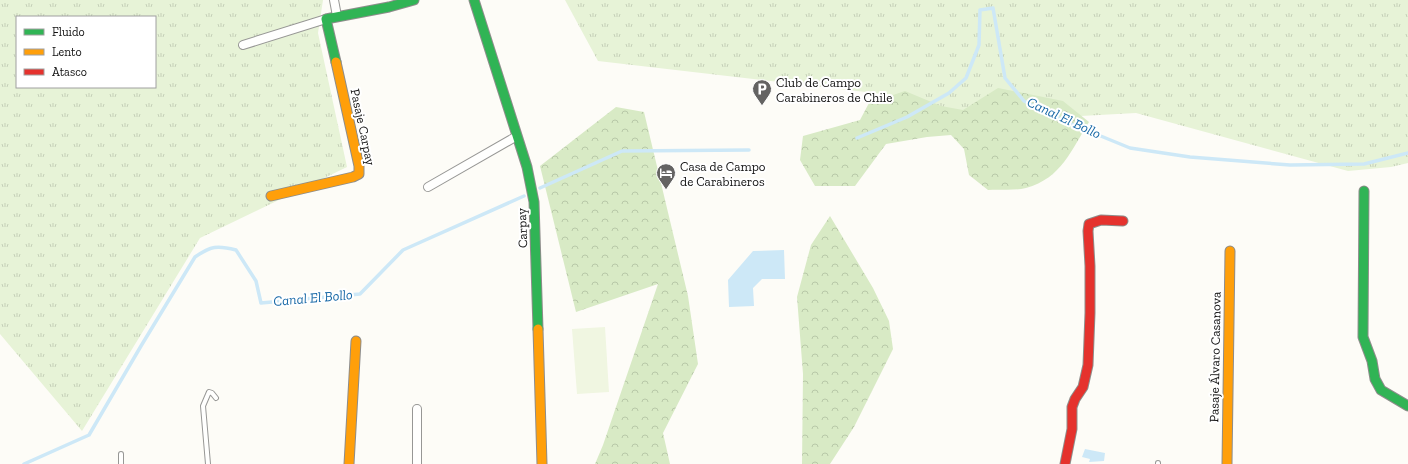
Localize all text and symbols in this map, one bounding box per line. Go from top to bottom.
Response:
legend [16,16,156,88]
text: Fluido [52,25,85,39]
text: Lento [52,45,82,59]
text: Atasco [52,65,87,79]
place label: Club de Campo Carabineros de Chile [776,75,892,105]
parking icon: Club de Campo Carabineros de Chile [751,78,773,106]
street label: Pasaje Carpay [347,87,379,167]
water label: Canal El Bollo [1024,93,1104,143]
place label: Casa de Campo de Carabineros [680,159,766,189]
hotel icon: Casa de Campo de Carabineros [655,162,677,190]
street label: Carpay [514,207,530,248]
water label: Canal El Bollo [273,286,354,310]
street label: Pasaje Álvaro Casanova [1206,291,1225,423]

